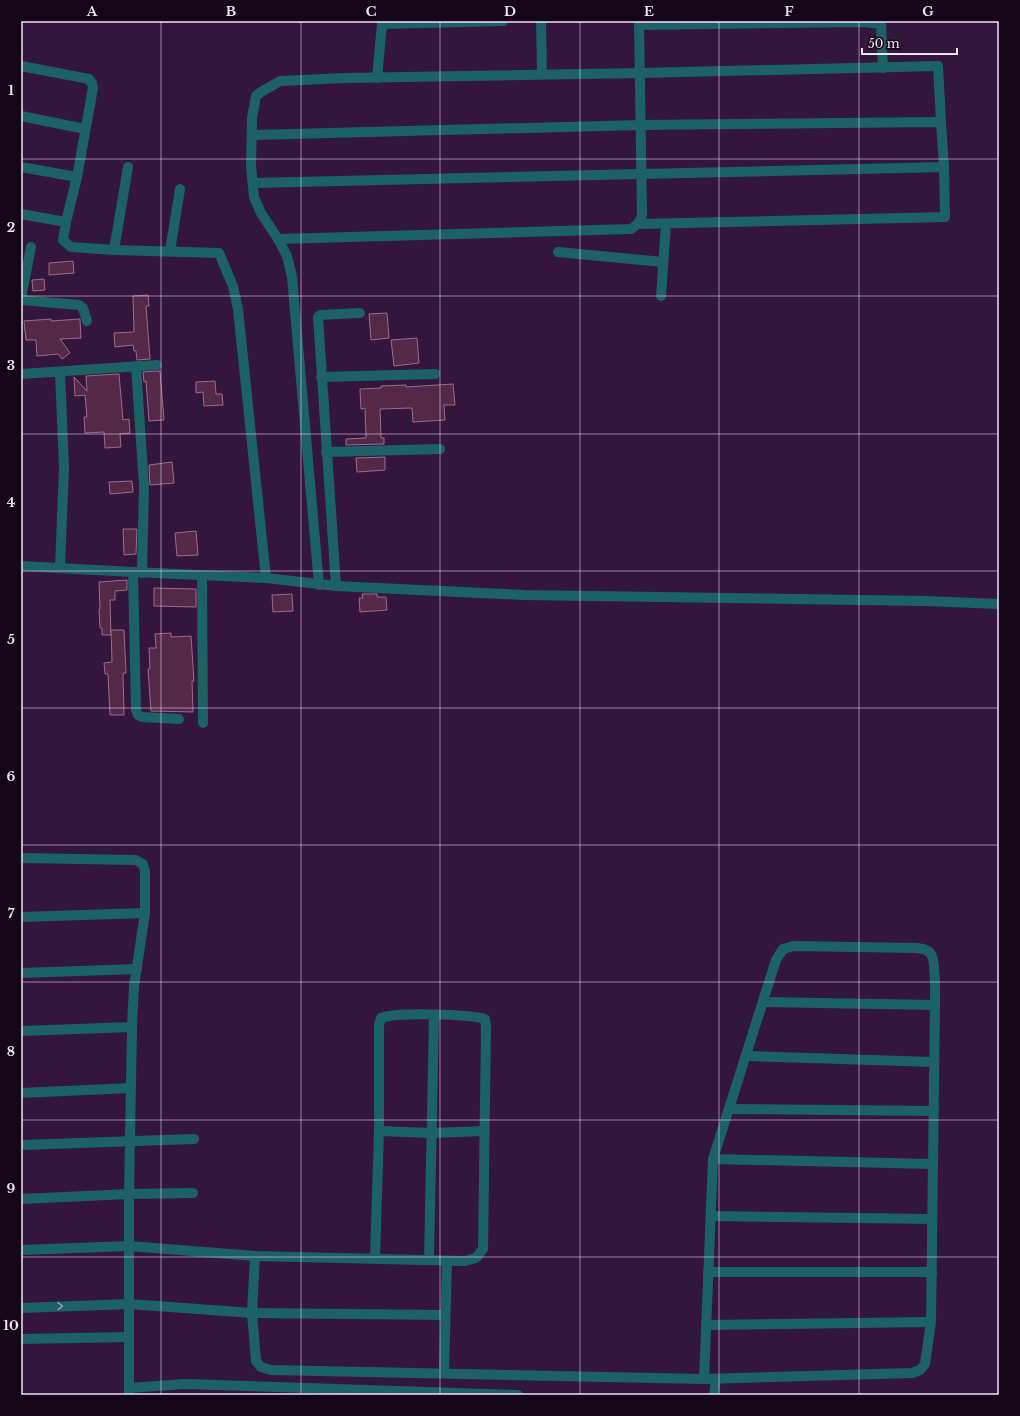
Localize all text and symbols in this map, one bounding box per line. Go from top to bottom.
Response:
text: A [86,3,98,20]
text: B [226,3,236,20]
text: C [366,3,377,20]
text: D [504,3,516,20]
text: E [644,3,654,20]
text: F [785,3,794,20]
text: G [922,3,934,20]
scale bar [862,30,957,56]
text: 50 m [868,36,900,51]
text: 1 [8,82,14,99]
text: 2 [7,219,15,236]
text: 3 [7,357,15,374]
text: 4 [7,494,16,511]
text: 5 [7,631,15,648]
text: 6 [7,768,16,785]
text: 7 [8,905,15,922]
text: 8 [7,1043,15,1060]
text: 9 [7,1180,16,1197]
one-way arrow [57,1302,63,1311]
text: 10 [3,1317,19,1334]

